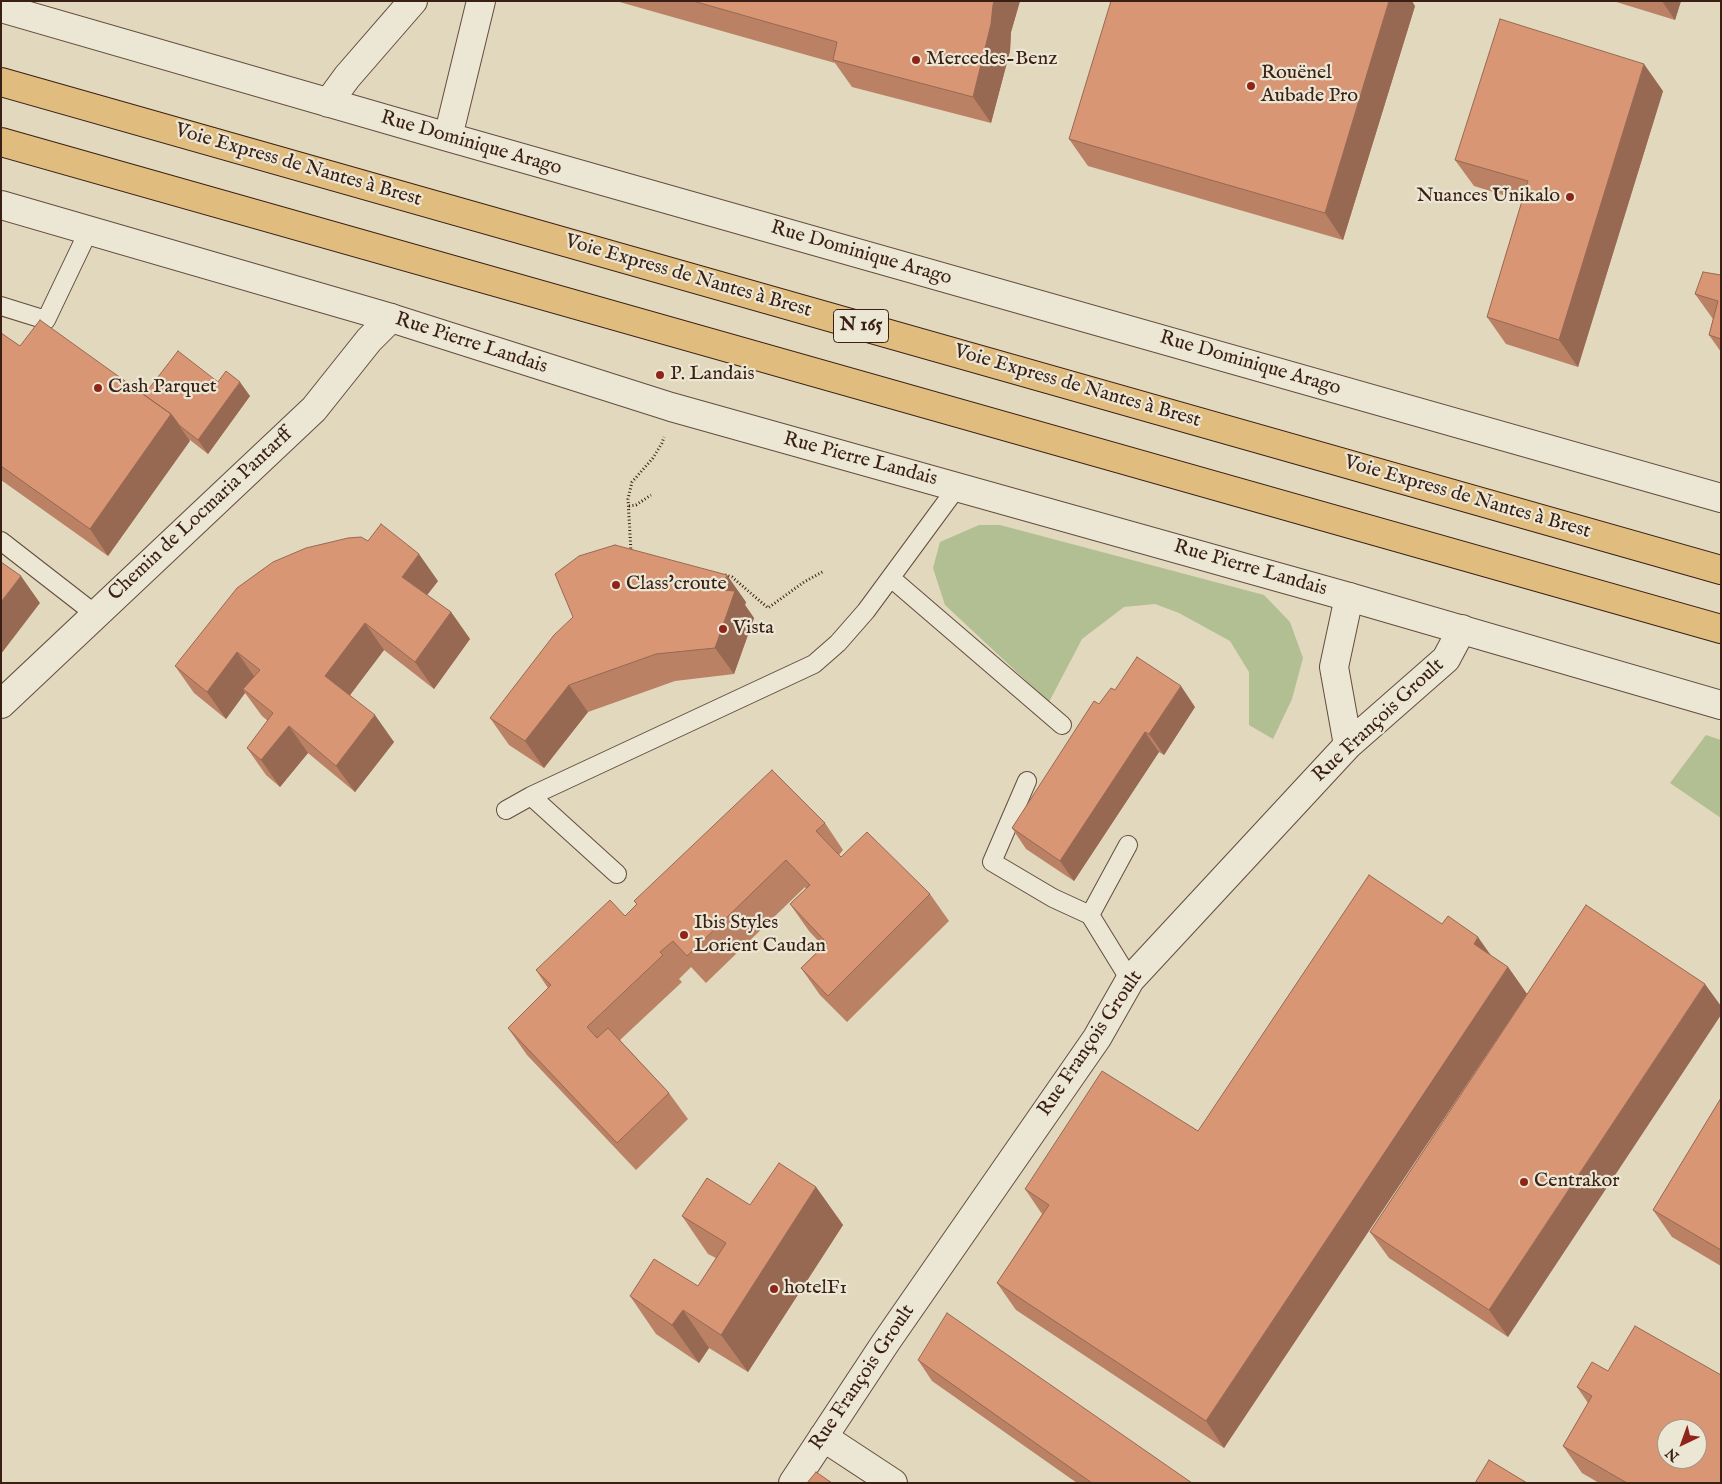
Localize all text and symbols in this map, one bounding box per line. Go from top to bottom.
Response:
place label: Mercedes-Benz [926,48,1057,72]
marker: Mercedes-Benz [910,54,922,66]
place label: Rouënel Aubade Pro [1261,62,1358,109]
marker: Rouënel Aubade Pro [1245,80,1257,92]
street label: Rue Dominique Arago [378,107,564,181]
street label: Voie Express de Nantes à Brest [172,119,424,213]
place label: Nuances Unikalo [1416,185,1560,209]
marker: Nuances Unikalo [1564,191,1576,203]
street label: Rue Dominique Arago [768,217,954,291]
street label: Voie Express de Nantes à Brest [562,230,814,324]
street label: Rue Pierre Landais [392,308,550,380]
road number: N 165 [834,310,888,342]
street label: Rue Dominique Arago [1157,327,1343,401]
street label: Voie Express de Nantes à Brest [951,340,1203,434]
place label: P. Landais [670,363,755,387]
marker: P. Landais [654,369,666,381]
place label: Cash Parquet [108,376,217,400]
marker: Cash Parquet [92,382,104,394]
street label: Chemin de Locmaria Pantarff [104,423,298,607]
street label: Rue Pierre Landais [780,428,940,492]
street label: Voie Express de Nantes à Brest [1341,451,1593,545]
street label: Rue Pierre Landais [1171,536,1329,602]
place label: Class'croute [626,573,727,597]
marker: Class'croute [610,579,622,591]
place label: Vista [733,617,774,641]
marker: Vista [717,623,729,635]
street label: Rue François Groult [1308,654,1450,788]
place label: Ibis Styles Lorient Caudan [694,912,826,959]
marker: Ibis Styles Lorient Caudan [678,929,690,941]
street label: Rue François Groult [1033,966,1149,1122]
place label: Centrakor [1534,1170,1620,1194]
marker: Centrakor [1518,1176,1530,1188]
place label: hotelF1 [784,1277,847,1301]
marker: hotelF1 [768,1283,780,1295]
street label: Rue François Groult [805,1300,921,1456]
north arrow [1657,1419,1707,1469]
text: N [1662,1444,1683,1465]

